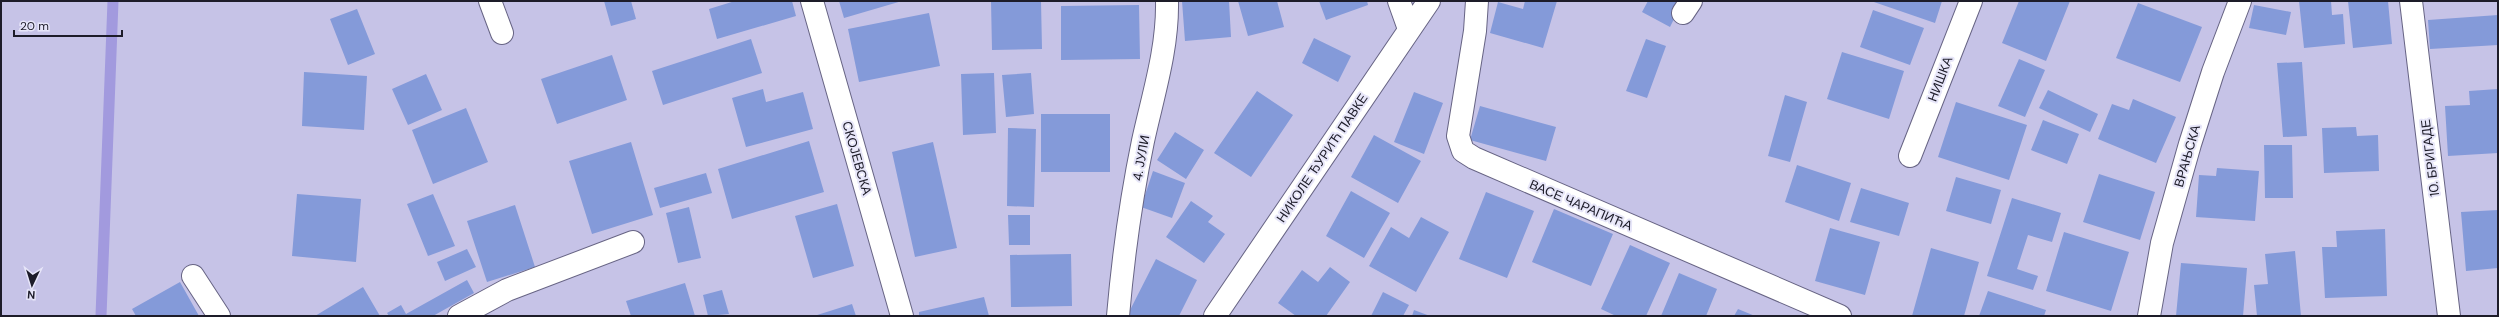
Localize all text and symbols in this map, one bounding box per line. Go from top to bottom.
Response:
scale bar [14,12,122,38]
text: 20 m [20,18,49,34]
street label: НИШКА [1924,54,1956,104]
street label: НИКОЛЕ ЂУРИЋ ПАВКЕ [1273,90,1372,226]
street label: 10. БРИГАДЕ [2417,118,2443,198]
street label: СКОЈЕВСКА [838,119,876,197]
street label: ВРАЊСКА [2170,123,2204,189]
street label: 4. ЈУЛИ [1129,134,1153,182]
street label: ВАСЕ ЧАРАПИЋА [1527,176,1635,234]
north arrow [12,265,52,305]
text: N [27,288,36,302]

